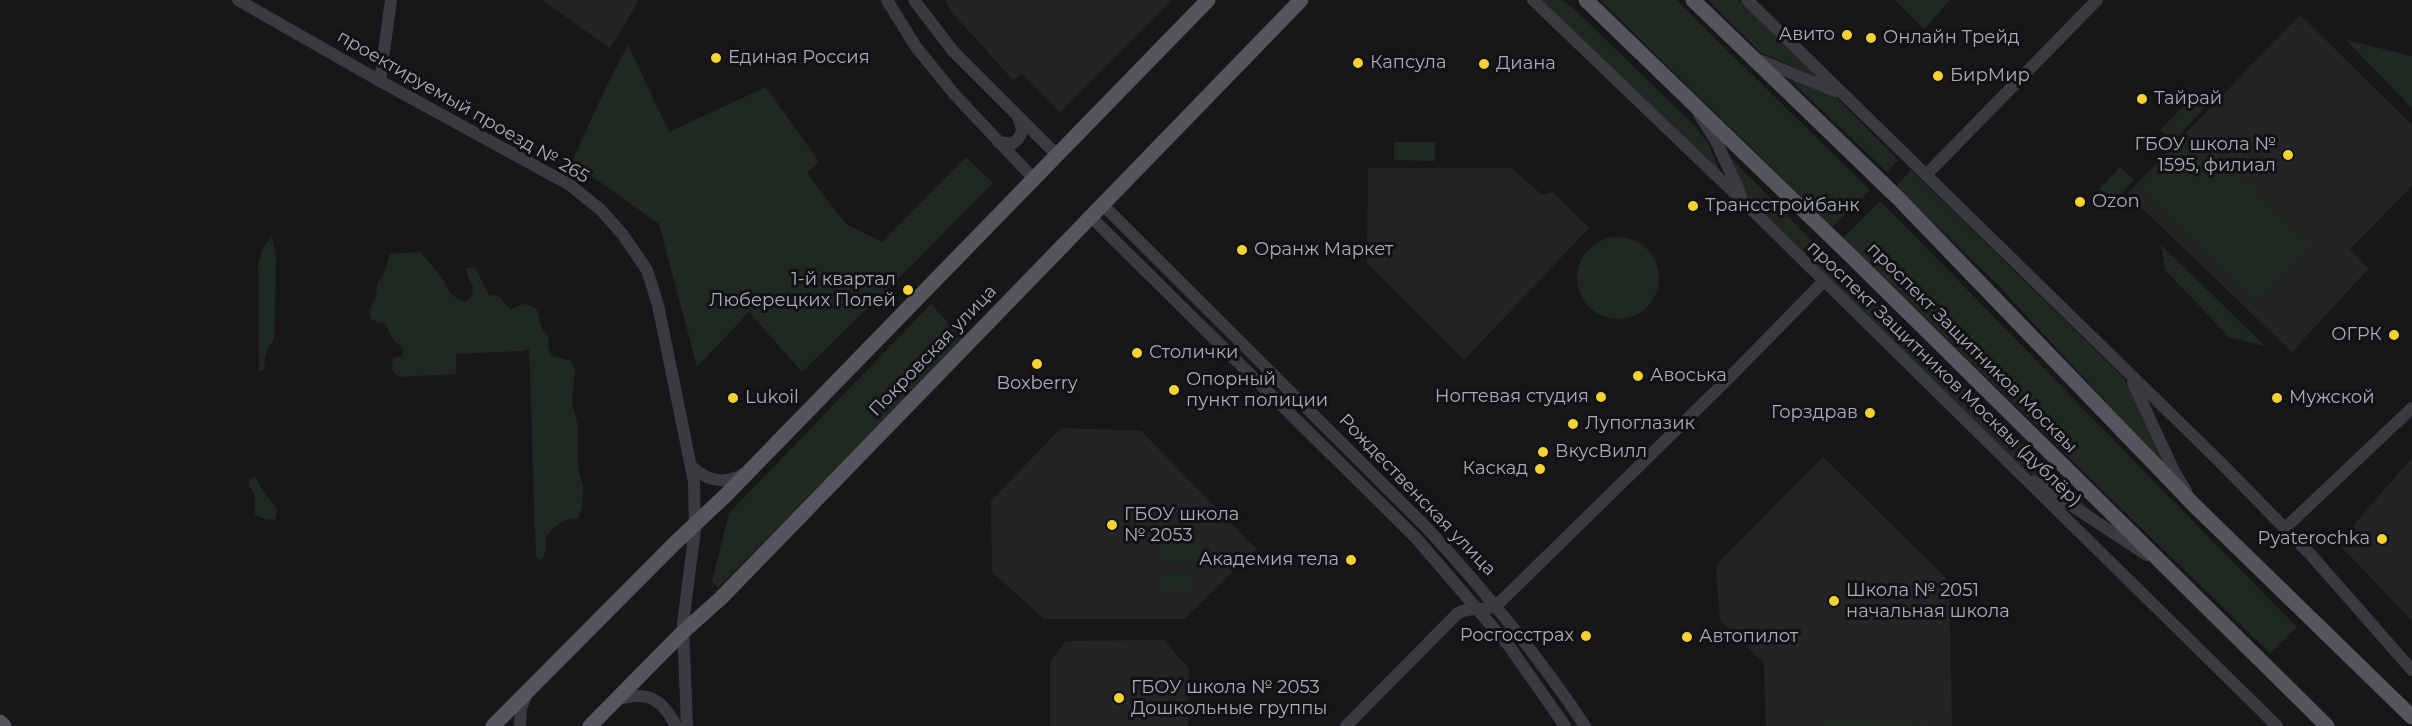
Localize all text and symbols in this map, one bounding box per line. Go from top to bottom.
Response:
place label: Авито [1779,24,1835,46]
street label: проектируемый проезд № 265 [333,26,593,188]
place label: Онлайн Трейд [1883,27,2019,49]
marker: Авито [1840,28,1854,42]
marker: Онлайн Трейд [1864,31,1878,45]
place label: Единая Россия [728,47,870,69]
marker: Единая Россия [709,51,723,65]
place label: Капсула [1370,52,1446,74]
place label: Диана [1496,53,1556,75]
marker: Капсула [1351,56,1365,70]
marker: Диана [1477,57,1491,71]
place label: БирМир [1950,65,2030,87]
marker: БирМир [1931,69,1945,83]
place label: Тайрай [2154,88,2222,110]
marker: Тайрай [2135,92,2149,106]
place label: ГБОУ школа № 1595, филиал [2134,134,2276,176]
marker: ГБОУ школа № 1595, филиал [2281,148,2295,162]
place label: Ozon [2092,191,2140,213]
place label: Трансстройбанк [1705,195,1860,217]
marker: Ozon [2073,195,2087,209]
marker: Трансстройбанк [1686,199,1700,213]
street label: проспект Защитников Москвы (дублёр) [1802,237,2086,511]
street label: проспект Защитников Москвы [1862,238,2082,458]
place label: Оранж Маркет [1254,239,1393,261]
marker: Оранж Маркет [1235,243,1249,257]
place label: 1-й квартал Люберецких Полей [709,269,896,312]
street label: Покровская улица [865,281,1001,421]
marker: 1-й квартал Люберецких Полей [901,283,915,297]
place label: ОГРК [2331,324,2382,346]
marker: ОГРК [2387,328,2401,342]
place label: Столички [1149,342,1238,364]
marker: Столички [1130,346,1144,360]
marker: Boxberry [1030,357,1044,371]
place label: Авоська [1650,365,1727,387]
place label: Опорный пункт полиции [1186,369,1328,412]
marker: Авоська [1631,369,1645,383]
place label: Boxberry [996,373,1078,395]
marker: Опорный пункт полиции [1167,383,1181,397]
place label: Ногтевая студия [1435,386,1589,408]
place label: Lukoil [745,387,799,409]
place label: Мужской [2289,387,2375,409]
marker: Ногтевая студия [1594,390,1608,404]
marker: Lukoil [726,391,740,405]
marker: Мужской [2270,391,2284,405]
place label: Горздрав [1771,402,1858,424]
marker: Горздрав [1863,406,1877,420]
street label: Рождественская улица [1334,410,1500,580]
place label: Лупоглазик [1585,413,1695,435]
marker: Лупоглазик [1566,417,1580,431]
place label: ВкусВилл [1555,441,1647,463]
marker: ВкусВилл [1536,445,1550,459]
place label: Каскад [1463,458,1528,480]
marker: Каскад [1533,462,1547,476]
place label: ГБОУ школа № 2053 [1124,504,1239,546]
marker: ГБОУ школа № 2053 [1105,518,1119,532]
place label: Pyaterochka [2258,528,2370,550]
marker: Pyaterochka [2375,532,2389,546]
place label: Академия тела [1199,549,1339,571]
marker: Академия тела [1344,553,1358,567]
place label: Школа № 2051 начальная школа [1846,580,2010,622]
marker: Школа № 2051 начальная школа [1827,594,1841,608]
place label: Росгосстрах [1460,625,1574,647]
place label: Автопилот [1699,626,1798,648]
marker: Росгосстрах [1579,629,1593,643]
marker: Автопилот [1680,630,1694,644]
place label: ГБОУ школа № 2053 Дошкольные группы [1131,677,1327,720]
marker: ГБОУ школа № 2053 Дошкольные группы [1112,691,1126,705]

